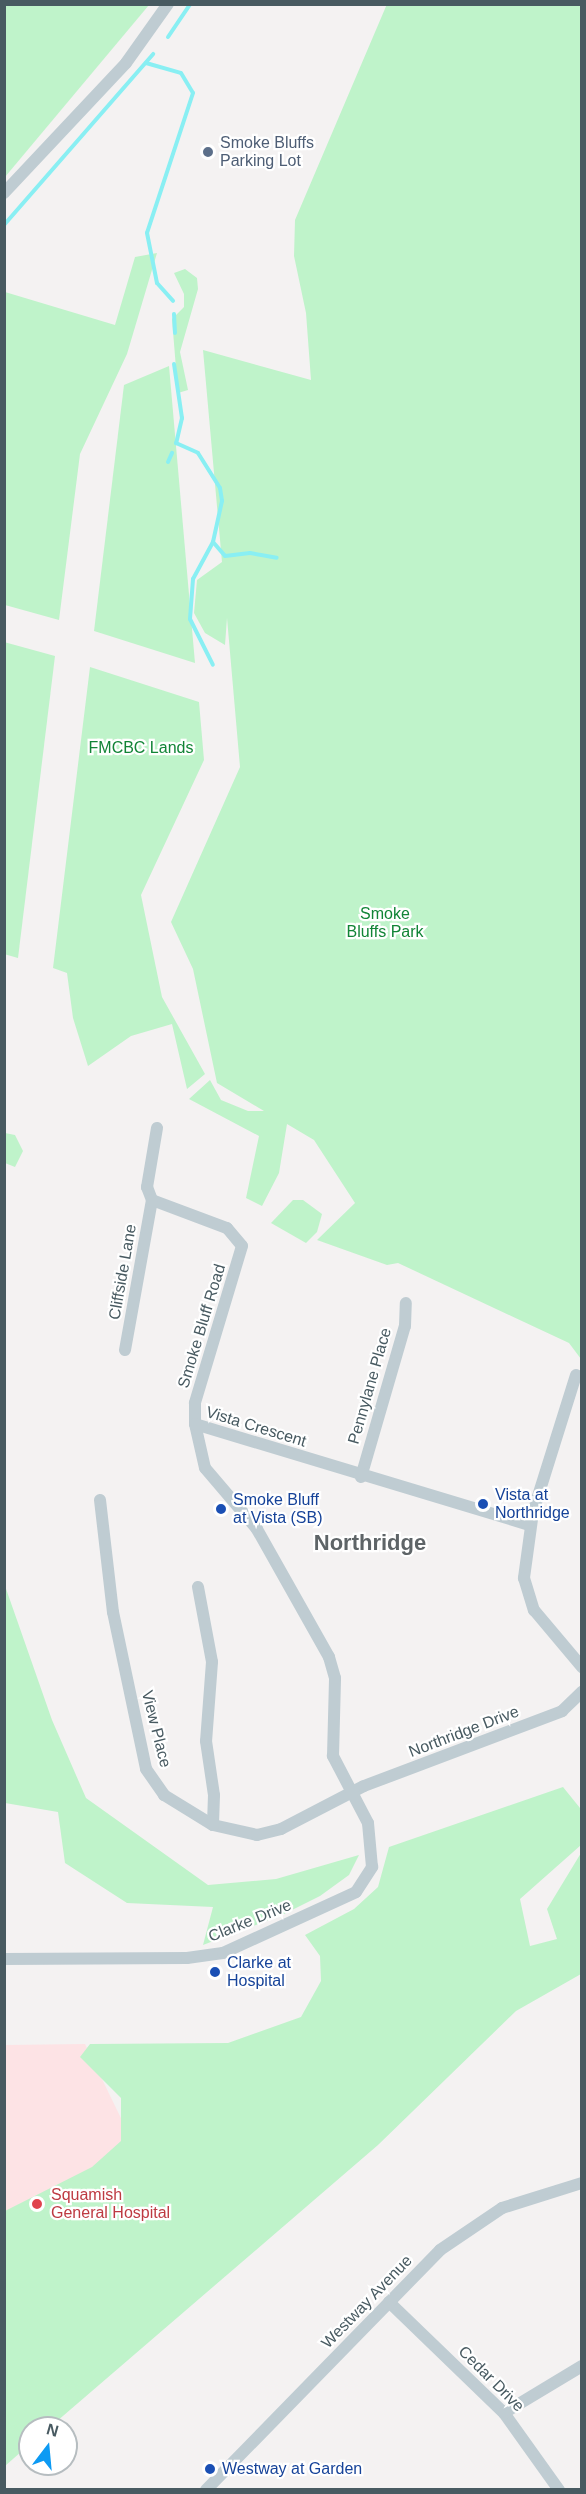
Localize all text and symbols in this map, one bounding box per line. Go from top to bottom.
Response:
place label: Smoke Bluffs Parking Lot [220,133,314,171]
marker: Smoke Bluffs Parking Lot [201,145,215,159]
park label: FMCBC Lands [89,738,193,758]
park label: Smoke Bluffs Park [346,904,424,942]
street label: Cliffside Lane [105,1223,141,1321]
street label: Smoke Bluff Road [174,1262,230,1390]
street label: Pennylane Place [344,1326,396,1446]
street label: Vista Crescent [204,1403,308,1451]
place label: Vista at Northridge [495,1485,570,1523]
place label: Smoke Bluff at Vista (SB) [233,1490,323,1528]
marker: Vista at Northridge [476,1497,490,1511]
marker: Smoke Bluff at Vista (SB) [214,1502,228,1516]
district label: Northridge [314,1530,426,1556]
street label: View Place [137,1688,175,1770]
street label: Northridge Drive [406,1702,522,1762]
street label: Clarke Drive [206,1896,294,1946]
place label: Clarke at Hospital [227,1953,291,1991]
marker: Clarke at Hospital [208,1965,222,1979]
place label: Squamish General Hospital [51,2185,170,2223]
marker: Squamish General Hospital [28,2195,46,2213]
street label: Westway Avenue [317,2251,417,2353]
street label: Cedar Drive [454,2342,528,2416]
north arrow [18,2416,78,2476]
text: N [45,2420,60,2440]
place label: Westway at Garden [222,2459,362,2479]
marker: Westway at Garden [203,2462,217,2476]

